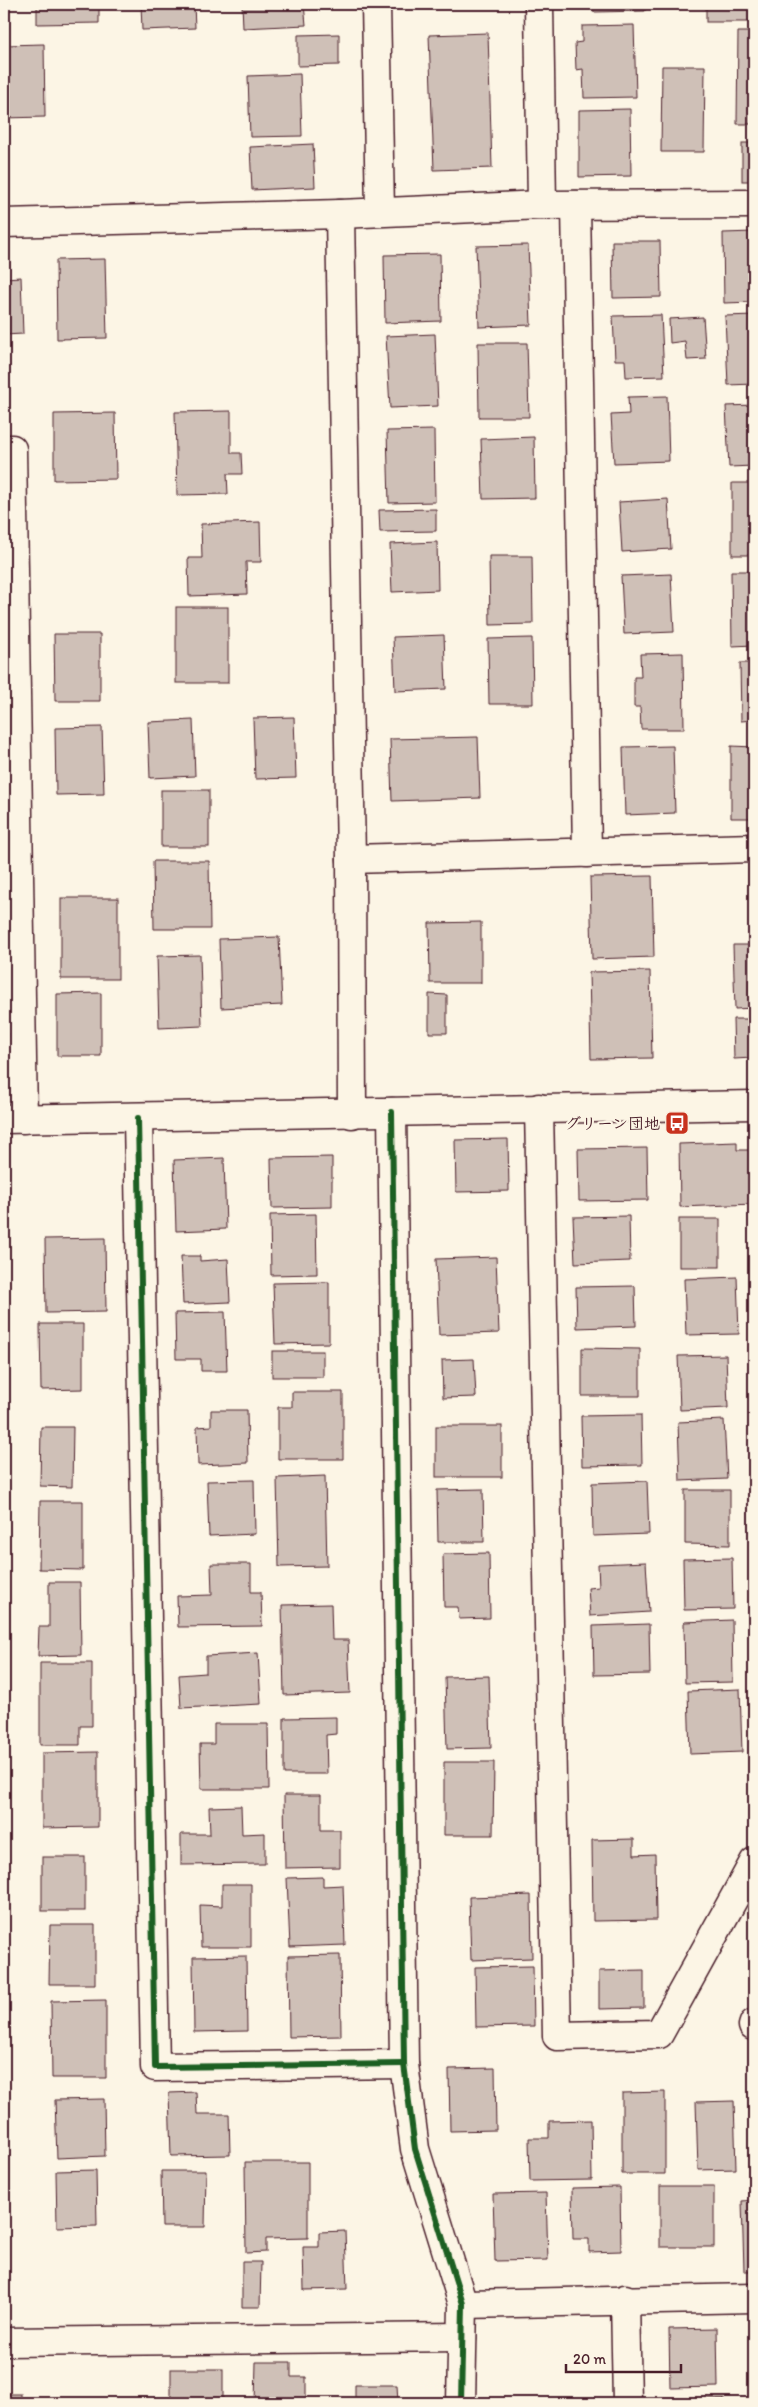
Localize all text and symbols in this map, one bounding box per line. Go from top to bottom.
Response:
bus stop icon: グリーン団地 [664,1110,690,1136]
place label: グリーン団地 [565,1114,660,1133]
scale bar [566,2342,680,2374]
text: 20 m [573,2350,607,2368]

